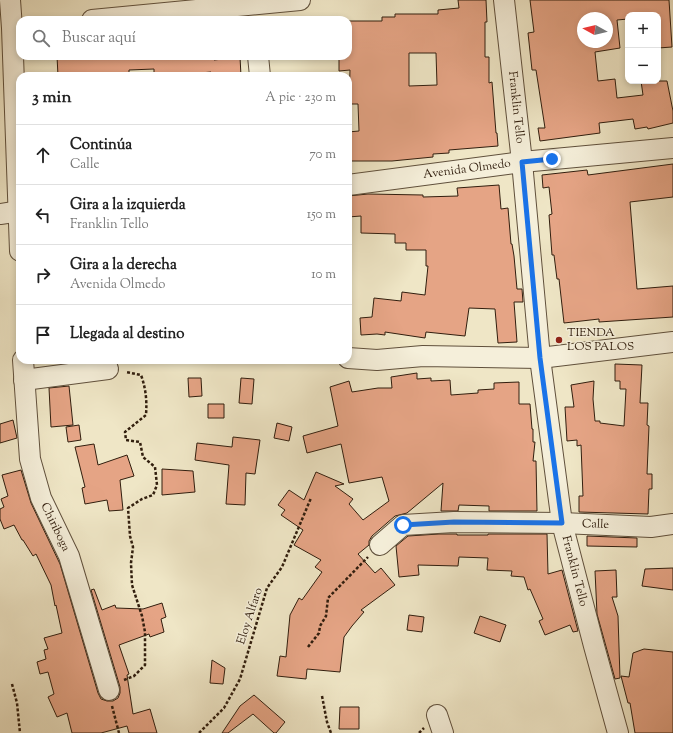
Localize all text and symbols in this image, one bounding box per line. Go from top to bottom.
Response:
north arrow [577,12,613,48]
map controls [625,12,661,84]
button: + [625,12,661,48]
search box [16,16,352,60]
icon: search [30,27,52,49]
text: Buscar aquí [62,28,136,49]
button: − [625,48,661,84]
street label: Franklin Tello [503,70,529,145]
text: 3 min [32,86,71,110]
text: A pie · 230 m [265,89,336,107]
text: Continúa [70,135,132,156]
icon: ahead [32,144,54,166]
text: 70 m [309,146,336,164]
route end [543,150,561,168]
street label: Avenida Olmedo [422,155,512,184]
text: Calle [70,156,99,174]
text: Gira a la izquierda [70,195,186,216]
icon: left [32,204,54,226]
text: 150 m [307,206,336,224]
text: Franklin Tello [70,216,149,234]
text: Gira a la derecha [70,255,177,276]
icon: right [32,264,54,286]
text: 10 m [311,266,336,284]
text: Avenida Olmedo [70,276,165,294]
icon: arrive [32,324,54,346]
text: Llegada al destino [70,324,185,345]
place label: TIENDA LOS PALOS [567,324,634,356]
marker: TIENDA LOS PALOS [554,335,564,345]
street label: Chiriboga [36,499,75,555]
street label: Calle [581,515,610,534]
route start [394,516,412,534]
street label: Franklin Tello [557,534,592,609]
street label: Eloy Alfaro [232,585,268,647]

